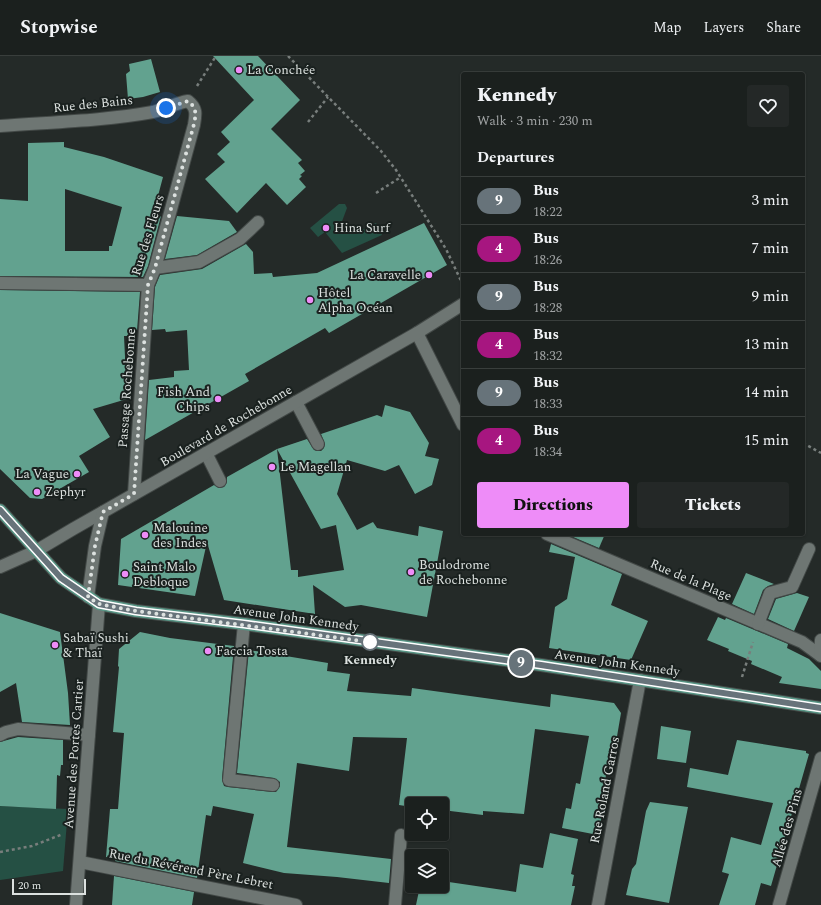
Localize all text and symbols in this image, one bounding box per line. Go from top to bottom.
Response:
text: Stopwise [20,13,98,42]
text: Map [653,17,682,38]
text: Layers [704,17,744,38]
text: Share [766,17,801,38]
place label: La Conchée [247,60,315,80]
marker: La Conchée [234,65,244,75]
text: Kennedy [477,81,556,110]
button: heart [747,85,789,127]
street label: Rue des Bains [52,90,134,118]
your location [156,98,176,118]
text: Walk · 3 min · 230 m [477,111,593,131]
text: Departures [477,146,555,169]
text: Bus [533,179,559,202]
text: 3 min [751,189,789,212]
text: 9 [495,190,503,211]
street label: Rue des Fleurs [126,192,170,278]
text: 18:22 [533,202,562,222]
place label: Hina Surf [334,218,391,238]
marker: Hina Surf [321,223,331,233]
text: Bus [533,227,559,250]
text: 7 min [751,237,789,260]
text: 4 [495,238,503,259]
text: 18:26 [533,250,562,270]
place label: La Caravelle [349,265,421,285]
marker: La Caravelle [424,270,434,280]
text: Bus [533,275,559,298]
place label: Hôtel Alpha Océan [318,283,393,318]
text: 9 min [751,285,789,308]
text: 9 [495,286,503,307]
marker: Hôtel Alpha Océan [305,295,315,305]
text: 18:28 [533,298,562,318]
text: Bus [533,323,559,346]
street label: Passage Rochebonne [113,328,141,448]
text: 13 min [744,333,789,356]
text: 4 [495,334,503,355]
text: 18:32 [533,346,562,366]
text: Bus [533,371,559,394]
street label: Boulevard de Rochebonne [156,380,296,472]
text: 14 min [744,381,789,404]
place label: Fish And Chips [157,382,210,417]
text: 9 [495,382,503,403]
marker: Fish And Chips [213,394,223,404]
text: 18:33 [533,394,562,414]
text: Bus [533,419,559,442]
text: 15 min [744,429,789,452]
text: 4 [495,430,503,451]
text: 18:34 [533,442,562,462]
place label: Le Magellan [280,457,352,477]
marker: Le Magellan [267,462,277,472]
place label: La Vague [15,464,69,484]
marker: La Vague [72,469,82,479]
place label: Zephyr [45,482,86,502]
button: Directions [477,482,629,528]
button: Tickets [637,482,789,528]
marker: Zephyr [32,487,42,497]
place label: Malouine des Indes [153,518,208,553]
marker: Malouine des Indes [140,530,150,540]
street label: Rue de la Plage [647,554,735,606]
place label: Boulodrome de Rochebonne [419,555,507,590]
place label: Saint Malo Debloque [133,557,196,592]
marker: Boulodrome de Rochebonne [406,567,416,577]
marker: Saint Malo Debloque [120,569,130,579]
street label: Avenue John Kennedy [232,599,361,637]
place label: Sabaï Sushi & Thaï [63,628,129,663]
marker: Kennedy [361,633,379,651]
marker: Sabaï Sushi & Thaï [50,640,60,650]
place label: Faccia Tosta [216,641,288,661]
street label: Avenue John Kennedy [553,644,682,682]
marker: Faccia Tosta [203,646,213,656]
place label: Kennedy [344,650,397,670]
line badge: 9 [508,650,534,676]
text: 9 [517,652,525,673]
street label: Avenue des Portes Cartier [59,679,89,829]
street label: Rue Roland Garros [585,735,625,845]
street label: Allée des Pins [766,786,808,870]
map controls [405,797,449,893]
button: locate [405,797,449,841]
street label: Rue du Révérend Père Lebret [107,843,275,895]
button: layers [405,849,449,893]
scale bar [12,877,86,896]
text: 20 m [18,877,41,894]

